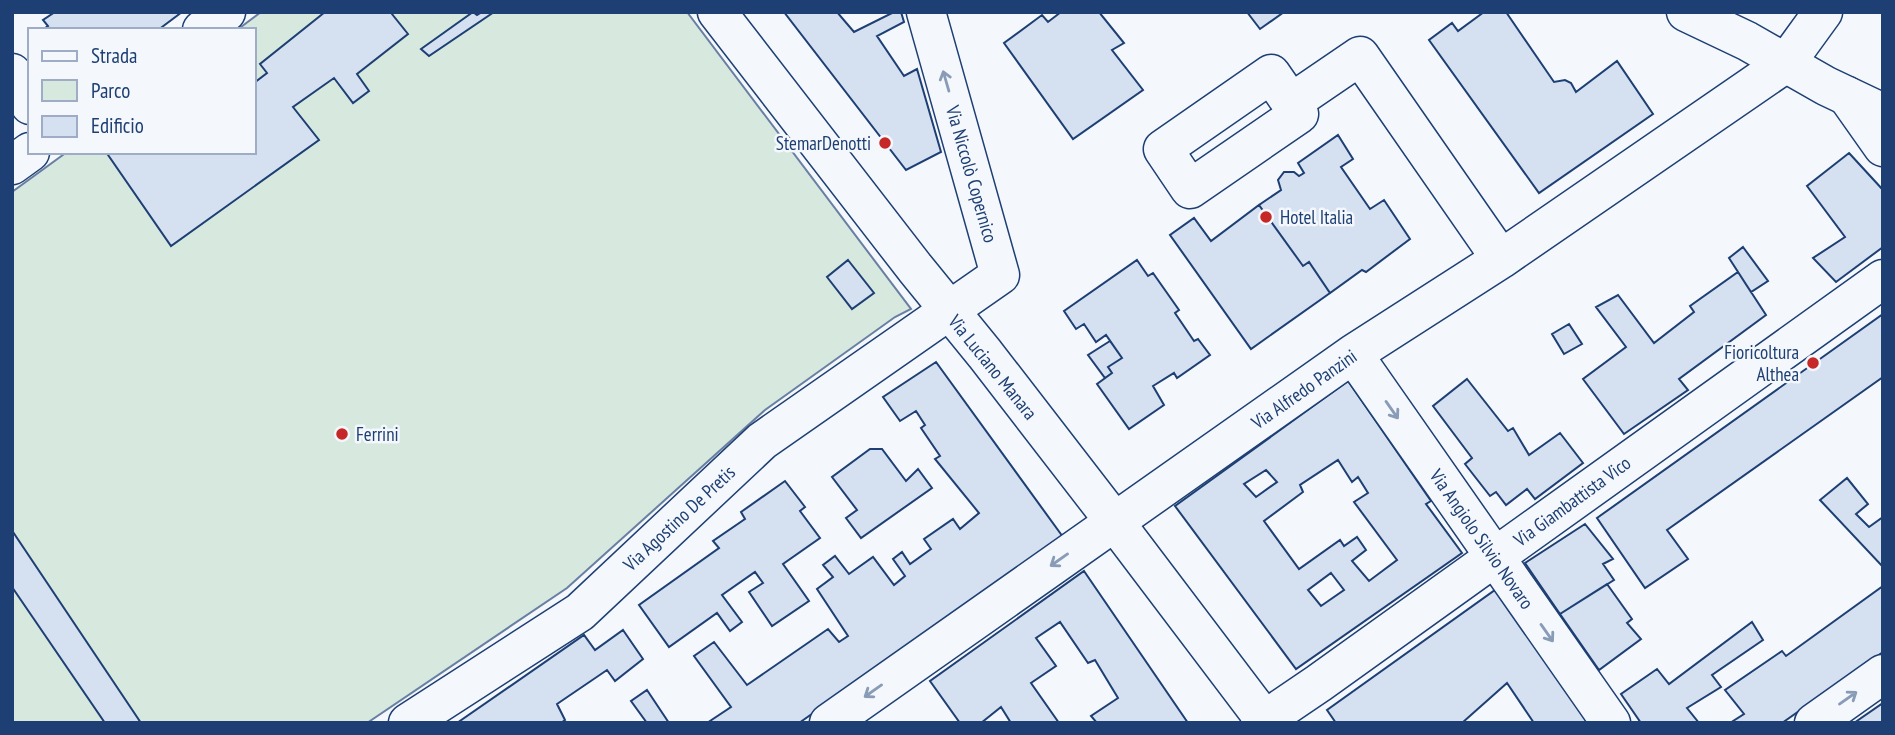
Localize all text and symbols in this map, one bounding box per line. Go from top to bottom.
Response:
legend [28,28,256,154]
text: Strada [91,42,137,69]
one-way arrow [938,70,951,92]
text: Parco [91,77,130,104]
street label: Via Niccolò Copernico [941,102,1003,245]
text: Edificio [91,112,144,139]
place label: StemarDenotti [776,131,871,155]
marker: StemarDenotti [877,135,893,151]
place label: Hotel Italia [1280,205,1353,229]
marker: Hotel Italia [1258,209,1274,225]
street label: Via Luciano Manara [943,309,1043,424]
place label: Fioricoltura Althea [1724,340,1799,386]
street label: Via Alfredo Panzini [1246,344,1361,435]
marker: Fioricoltura Althea [1805,355,1821,371]
one-way arrow [1385,400,1399,419]
place label: Ferrini [356,422,399,446]
marker: Ferrini [334,426,350,442]
street label: Via Giambattista Vico [1508,451,1635,552]
street label: Via Agostino De Pretis [617,460,740,577]
street label: Via Angiolo Silvio Novaro [1424,463,1539,614]
one-way arrow [1050,553,1069,567]
one-way arrow [1540,623,1554,642]
one-way arrow [864,684,883,699]
one-way arrow [1838,691,1857,705]

